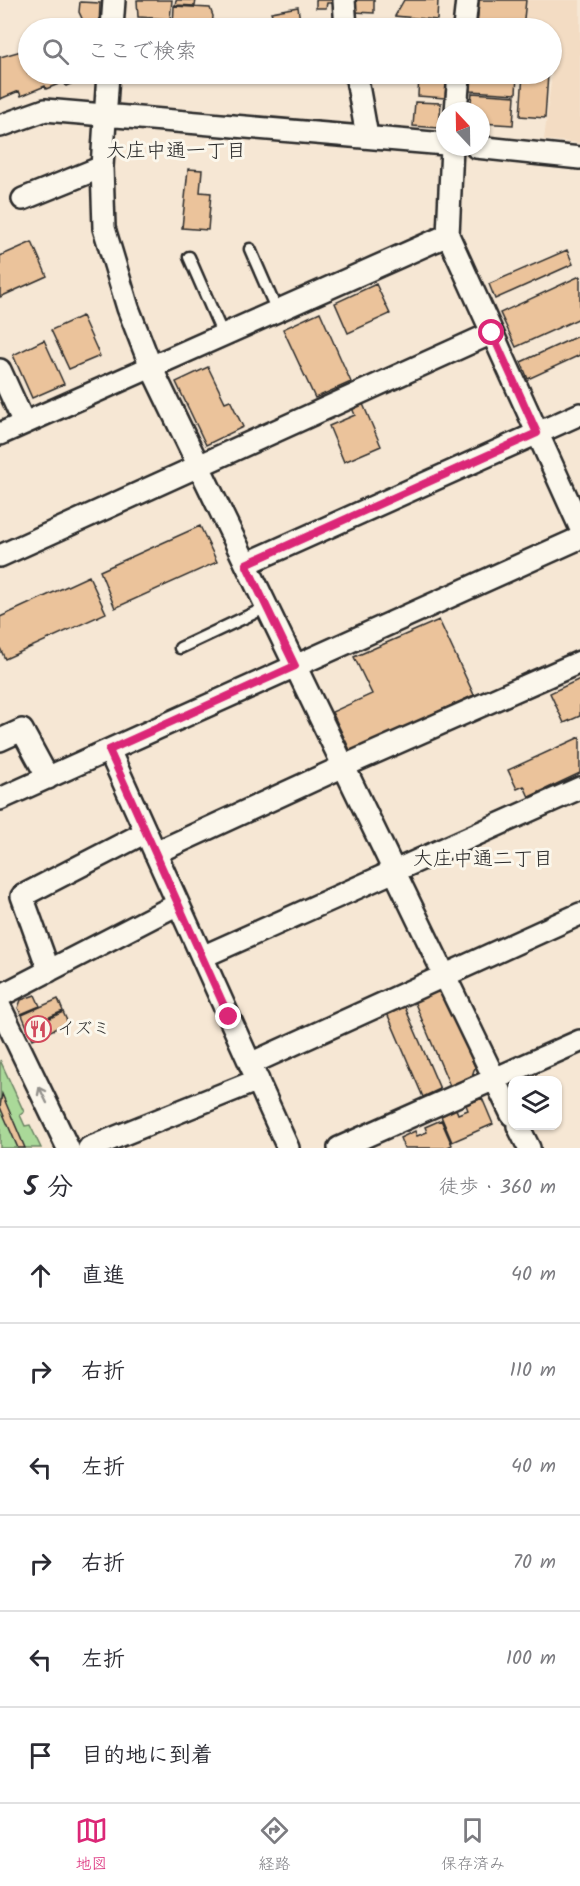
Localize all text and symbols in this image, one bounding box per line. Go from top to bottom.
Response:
search box [18,18,562,84]
icon: search [39,35,72,68]
text: ここで検索 [87,35,197,70]
north arrow [436,102,490,156]
district label: 大庄中通一丁目 [106,136,246,168]
route start [478,319,504,345]
district label: 大庄中通二丁目 [413,844,553,876]
route end [215,1003,241,1029]
restaurant icon: イズミ [23,1014,53,1044]
place label: イズミ [57,1015,110,1044]
map controls [508,1076,562,1130]
button: layers [508,1076,562,1130]
one-way arrow [36,1087,48,1105]
text: 5 分 [24,1167,73,1209]
text: 徒歩 · 360 m [439,1172,556,1204]
icon: ahead [24,1259,57,1292]
text: 直進 [81,1259,125,1294]
text: 40 m [511,1259,556,1291]
icon: right [24,1355,57,1388]
text: 右折 [81,1355,125,1390]
text: 110 m [510,1355,556,1387]
icon: left [24,1451,57,1484]
text: 左折 [81,1451,125,1486]
text: 40 m [511,1451,556,1483]
icon: right [24,1547,57,1580]
text: 右折 [81,1547,125,1582]
text: 70 m [513,1547,556,1579]
icon: left [24,1643,57,1676]
text: 左折 [81,1643,125,1678]
text: 100 m [506,1643,556,1675]
icon: arrive [24,1739,57,1772]
text: 目的地に到着 [81,1739,213,1774]
tab: 地図 [75,1814,108,1877]
tab: 経路 [258,1814,291,1877]
tab: 保存済み [441,1814,505,1877]

